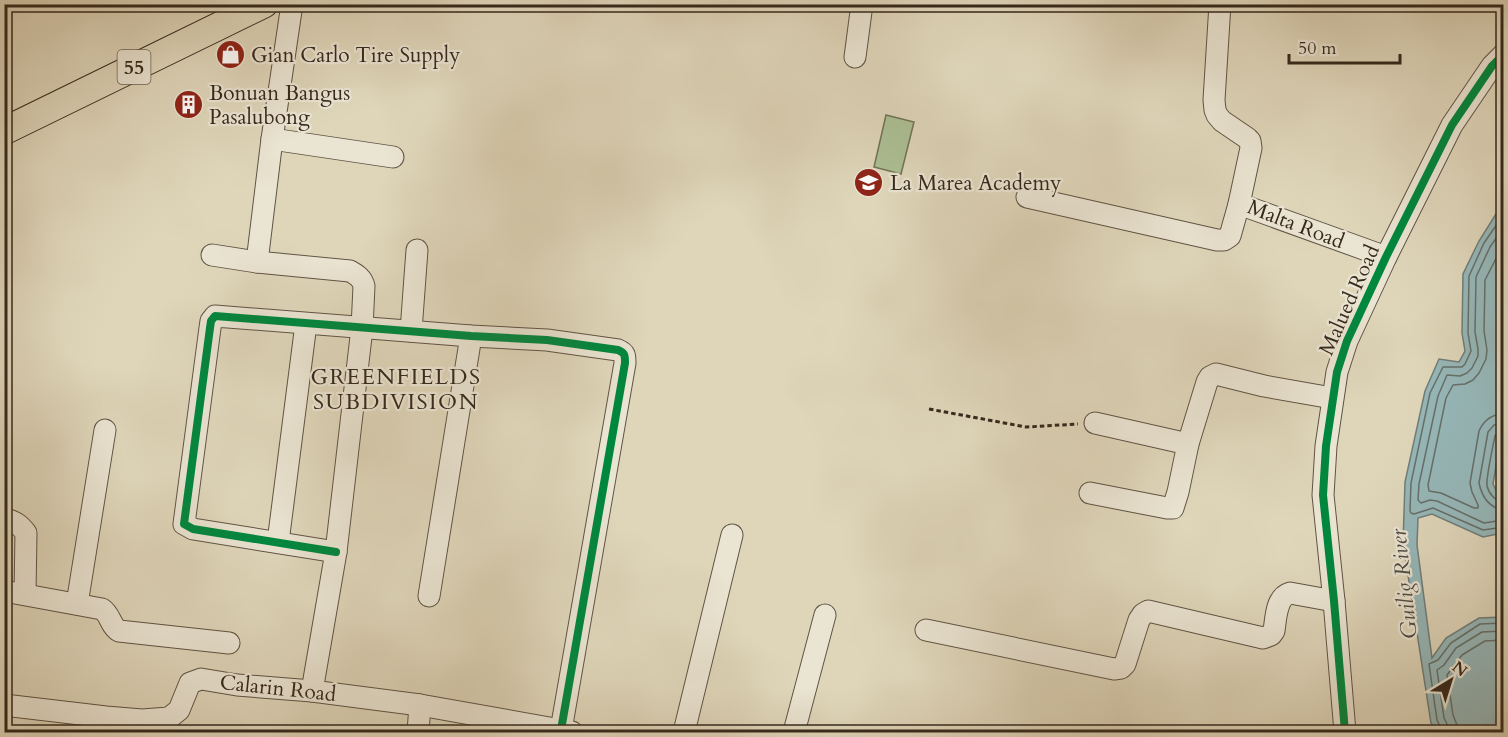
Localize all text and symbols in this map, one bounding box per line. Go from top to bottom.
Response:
scale bar [1289,27,1400,65]
text: 50 m [1298,36,1337,61]
shop icon: Gian Carlo Tire Supply [214,39,246,71]
place label: Gian Carlo Tire Supply [251,41,460,70]
road number: 55 [118,50,150,84]
place label: Bonuan Bangus Pasalubong [209,79,350,132]
building icon: Bonuan Bangus Pasalubong [172,89,204,121]
school or university icon: La Marea Academy [853,167,885,199]
place label: La Marea Academy [890,169,1061,198]
street label: Malta Road [1243,193,1348,256]
street label: Malued Road [1312,240,1387,360]
district label: GREENFIELDS SUBDIVISION [311,362,481,417]
water label: Guilig River [1383,527,1425,640]
north arrow [1421,650,1481,710]
text: N [1447,656,1472,682]
street label: Calarin Road [218,668,338,709]

